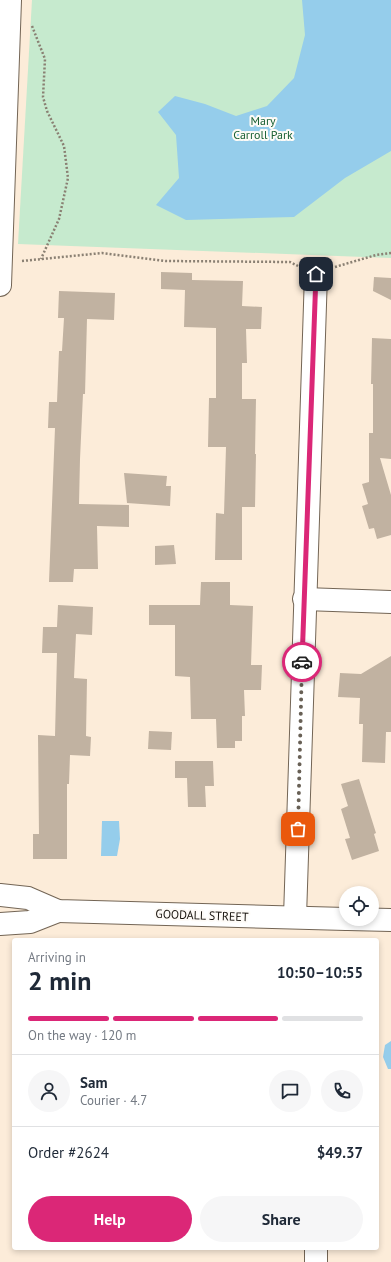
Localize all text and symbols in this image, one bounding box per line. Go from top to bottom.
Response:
park label: Mary Carroll Park [233,113,293,142]
pin [299,257,333,291]
icon: home [305,263,327,285]
courier [282,642,322,682]
icon: car [291,651,313,673]
pin [281,812,315,846]
icon: bag [287,818,309,840]
map controls [339,886,379,926]
button: locate [339,886,379,926]
street label: GOODALL STREET [155,906,249,924]
text: Arriving in [28,949,86,966]
text: 10:50–10:55 [277,963,363,982]
text: 2 min [28,964,91,997]
text: On the way · 120 m [28,1027,136,1044]
button: person [28,1070,70,1112]
button: chat [269,1070,311,1112]
button: phone [321,1070,363,1112]
text: Sam [80,1073,107,1092]
text: Courier · 4.7 [80,1092,147,1109]
text: Order #2624 [28,1143,109,1162]
text: $49.37 [317,1143,363,1162]
button: Help [28,1196,192,1242]
button: Share [200,1196,363,1242]

